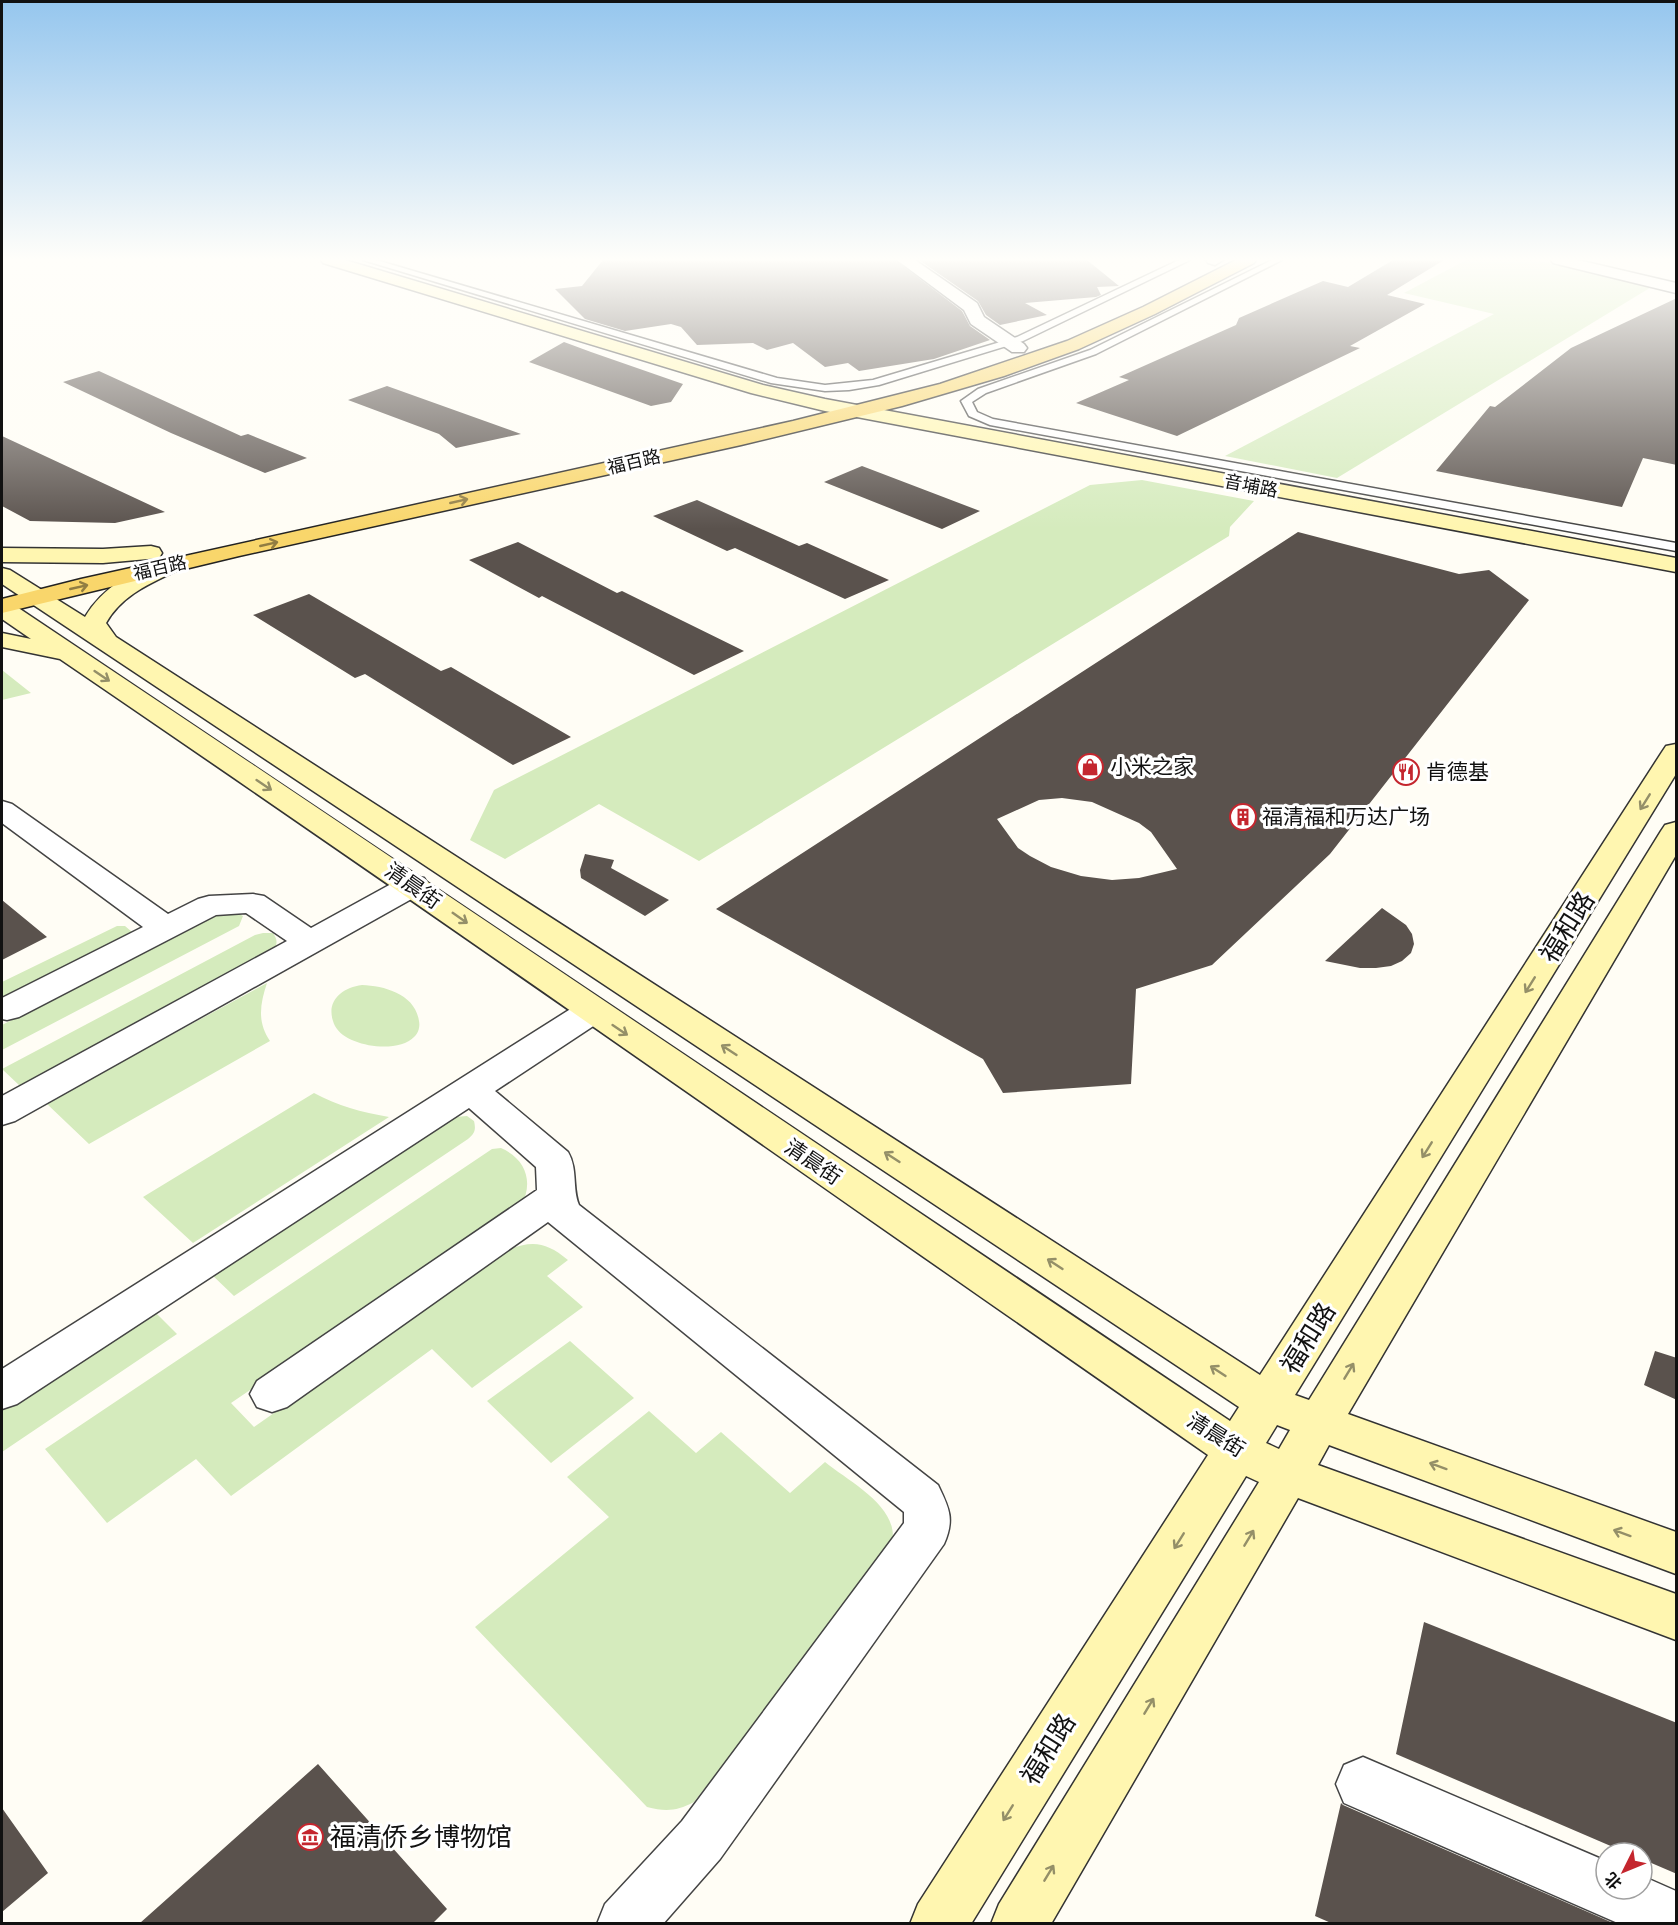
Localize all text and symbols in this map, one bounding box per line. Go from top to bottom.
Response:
street label: 福百路 [605,443,663,479]
street label: 音埔路 [1222,468,1280,502]
one-way arrow [449,495,468,507]
one-way arrow [259,538,278,549]
street label: 福百路 [131,549,189,585]
one-way arrow [69,581,88,593]
one-way arrow [94,670,110,682]
shop icon: 小米之家 [1075,752,1105,782]
place label: 小米之家 [1110,752,1194,780]
restaurant icon: 肯德基 [1391,757,1421,787]
place label: 肯德基 [1426,757,1489,785]
one-way arrow [255,779,272,791]
one-way arrow [1639,793,1651,810]
building icon: 福清福和万达广场 [1228,802,1258,832]
place label: 福清福和万达广场 [1262,802,1430,830]
street label: 清晨街 [380,856,447,915]
street label: 福和路 [1531,884,1601,969]
one-way arrow [452,912,468,925]
one-way arrow [1524,976,1536,993]
one-way arrow [611,1024,628,1037]
one-way arrow [722,1044,738,1056]
street label: 清晨街 [780,1132,848,1190]
one-way arrow [1420,1141,1432,1158]
one-way arrow [884,1151,901,1163]
one-way arrow [1047,1258,1064,1270]
street label: 福和路 [1272,1295,1342,1380]
one-way arrow [1344,1363,1356,1380]
one-way arrow [1210,1365,1227,1377]
street label: 清晨街 [1182,1406,1251,1463]
one-way arrow [1429,1460,1448,1471]
one-way arrow [1613,1526,1631,1537]
one-way arrow [1243,1530,1255,1547]
one-way arrow [1173,1532,1185,1549]
one-way arrow [1143,1698,1155,1715]
street label: 福和路 [1012,1706,1082,1791]
one-way arrow [1002,1804,1014,1821]
place label: 福清侨乡博物馆 [330,1819,512,1853]
museum icon: 福清侨乡博物馆 [295,1822,325,1852]
north arrow [1594,1841,1654,1901]
one-way arrow [1043,1865,1055,1882]
text: 北 [1600,1868,1627,1895]

